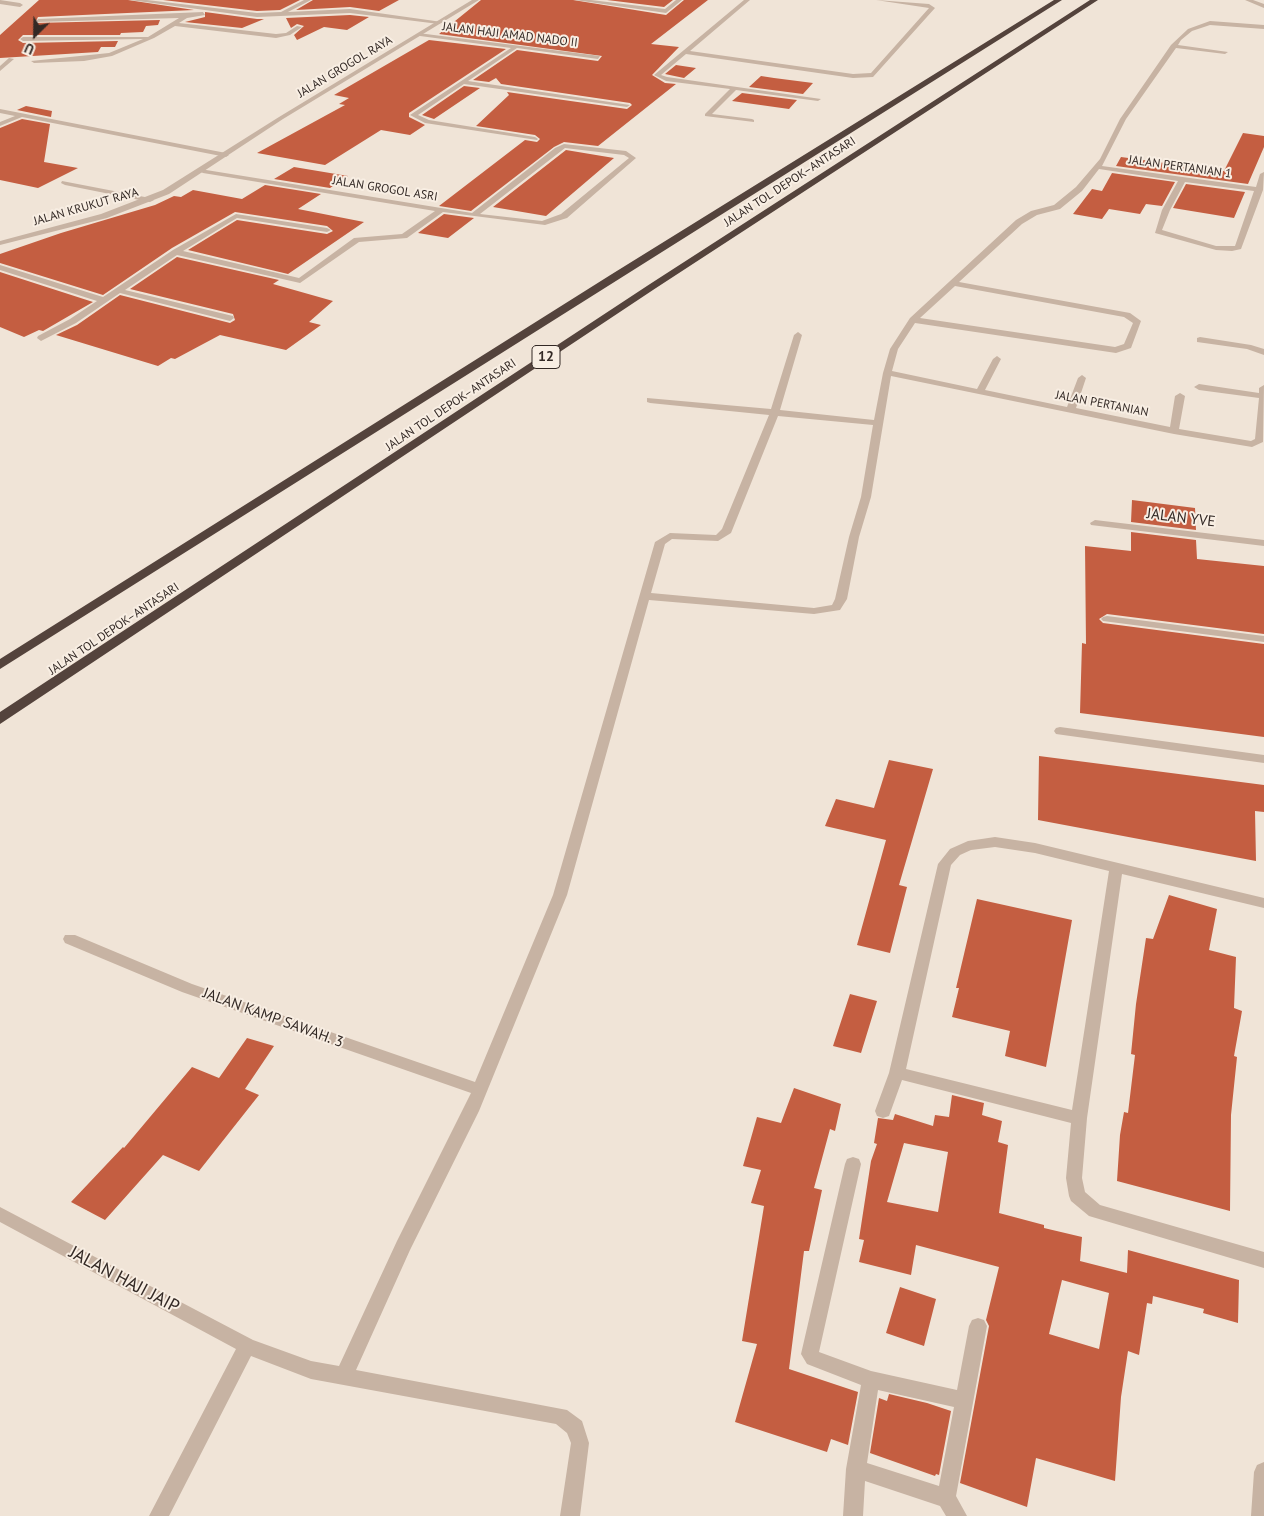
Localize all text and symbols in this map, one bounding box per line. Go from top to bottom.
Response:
north arrow [10,10,60,60]
street label: JALAN HAJI AMAD NADO II [441,20,579,50]
street label: JALAN GROGOL RAYA [295,33,395,101]
text: U [22,39,37,59]
street label: JALAN TOL DEPOK–ANTASARI [721,134,859,230]
street label: JALAN PERTANIAN 1 [1128,153,1232,181]
street label: JALAN GROGOL ASRI [331,174,439,204]
street label: JALAN KRUKUT RAYA [32,185,140,229]
road number: 12 [532,346,560,368]
street label: JALAN TOL DEPOK–ANTASARI [383,356,519,454]
street label: JALAN PERTANIAN [1054,388,1150,420]
street label: JALAN YVE [1146,505,1216,531]
street label: JALAN TOL DEPOK–ANTASARI [46,580,182,678]
street label: JALAN KAMP SAWAH. 3 [200,984,346,1052]
street label: JALAN HAJI JAIP [65,1242,183,1318]

